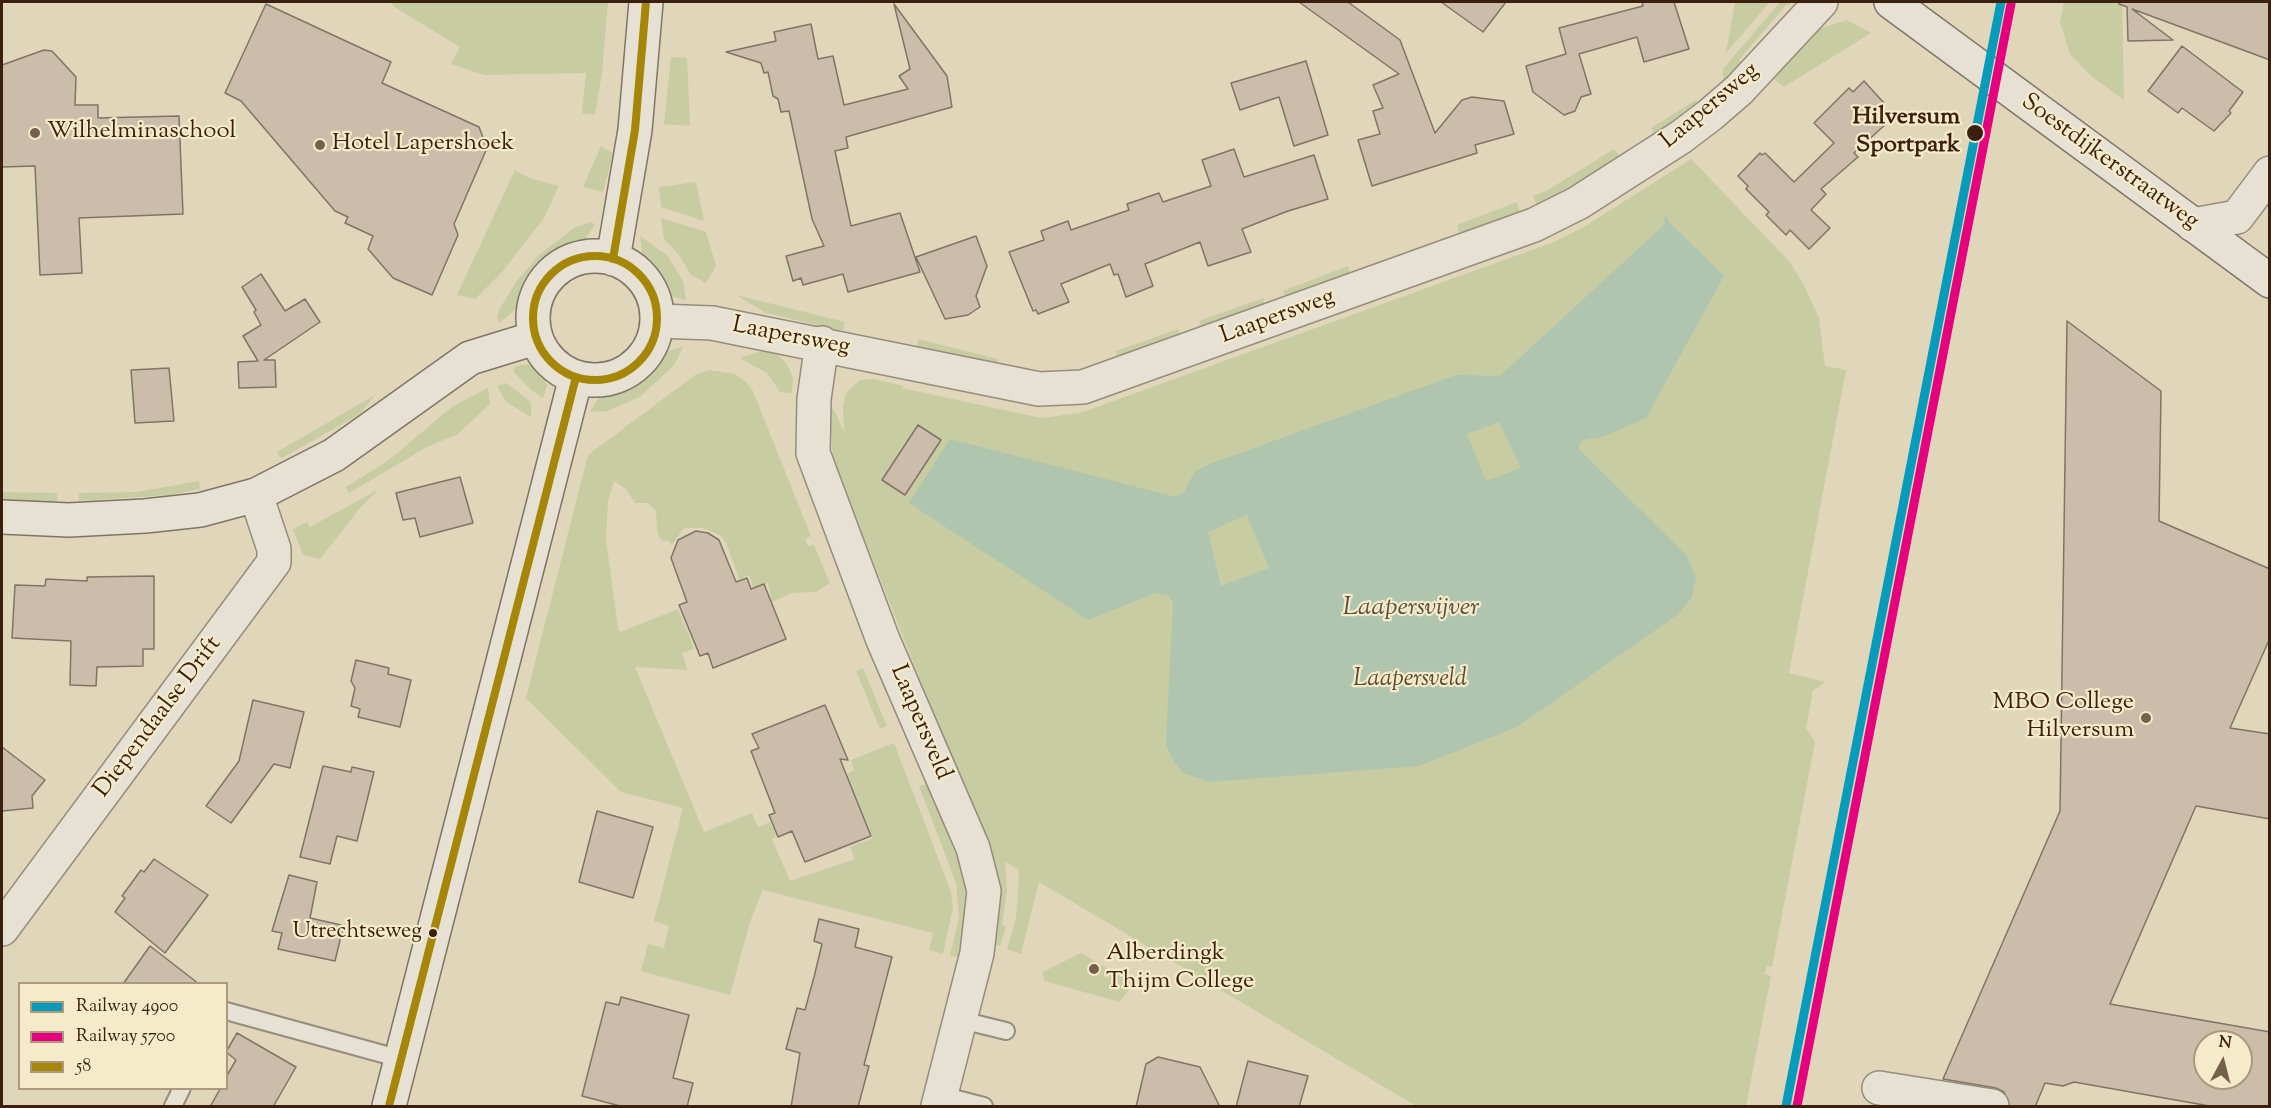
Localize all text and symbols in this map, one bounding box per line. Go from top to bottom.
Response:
street label: Laapersweg [1656,58,1766,156]
street label: Soestdijkerstraatweg [2014,89,2204,237]
place label: Hilversum Sportpark [1853,105,1960,161]
place label: Wilhelminaschool [47,119,236,147]
marker: Hilversum Sportpark [1965,123,1985,143]
marker: Wilhelminaschool [28,126,42,140]
place label: Hotel Lapershoek [332,131,514,159]
marker: Hotel Lapershoek [313,138,327,152]
street label: Laapersweg [1217,284,1339,352]
street label: Laapersweg [730,312,852,364]
water label: Laapersvijver [1343,594,1479,626]
street label: Diependaalse Drift [89,632,229,804]
street label: Laapersveld [882,661,956,785]
park label: Laapersveld [1353,667,1467,695]
place label: MBO College Hilversum [1992,690,2134,746]
marker: MBO College Hilversum [2139,711,2153,725]
place label: Utrechtseweg [293,920,422,946]
marker: Utrechtseweg [427,927,439,939]
place label: Alberdingk Thijm College [1106,941,1254,997]
marker: Alberdingk Thijm College [1087,962,1101,976]
legend [18,982,228,1090]
text: Railway 4900 [76,994,178,1020]
text: Railway 5700 [76,1024,175,1050]
north arrow [2193,1030,2253,1090]
text: N [2217,1031,2233,1056]
text: 58 [76,1054,91,1080]

